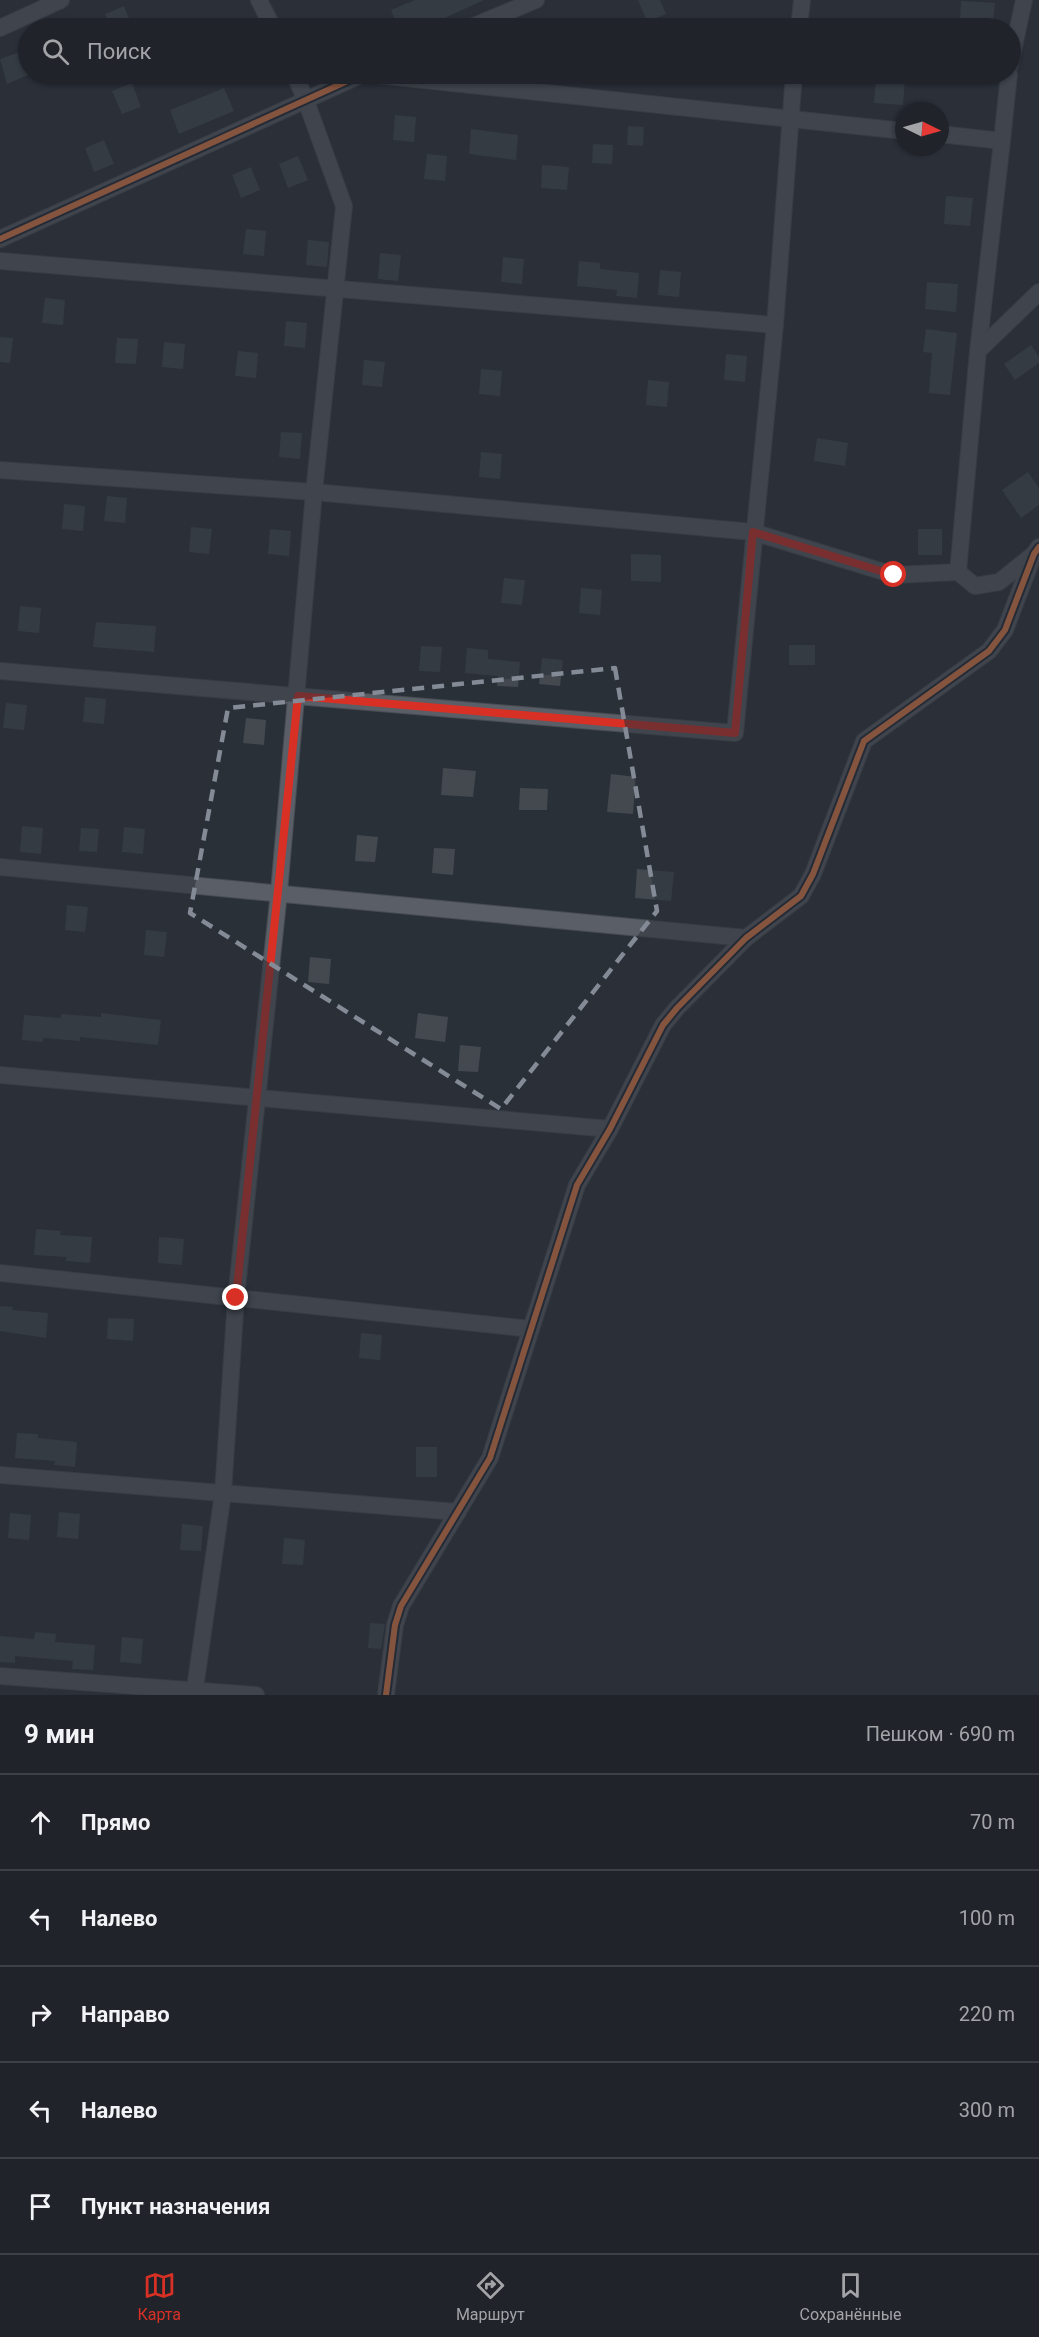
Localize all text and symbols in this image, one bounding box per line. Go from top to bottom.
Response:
search box [18,18,1021,84]
icon: search [39,35,72,68]
text: Поиск [87,39,151,64]
north arrow [895,102,949,156]
route start [880,561,906,587]
route end [222,1284,248,1310]
text: 9 мин [24,1719,95,1749]
text: Пешком · 690 m [866,1722,1015,1746]
icon: ahead [24,1806,57,1839]
text: Прямо [81,1810,150,1835]
text: 70 m [970,1810,1015,1834]
icon: left [24,1902,57,1935]
text: Налево [81,1906,158,1931]
text: 100 m [959,1906,1015,1930]
icon: right [24,1998,57,2031]
text: Направо [81,2002,170,2027]
text: 220 m [959,2002,1015,2026]
icon: left [24,2094,57,2127]
text: Налево [81,2098,158,2123]
text: 300 m [959,2098,1015,2122]
icon: arrive [24,2190,57,2223]
text: Пункт назначения [81,2194,270,2219]
tab: Карта [137,2269,181,2324]
tab: Маршрут [456,2269,525,2324]
tab: Сохранённые [800,2269,902,2324]

